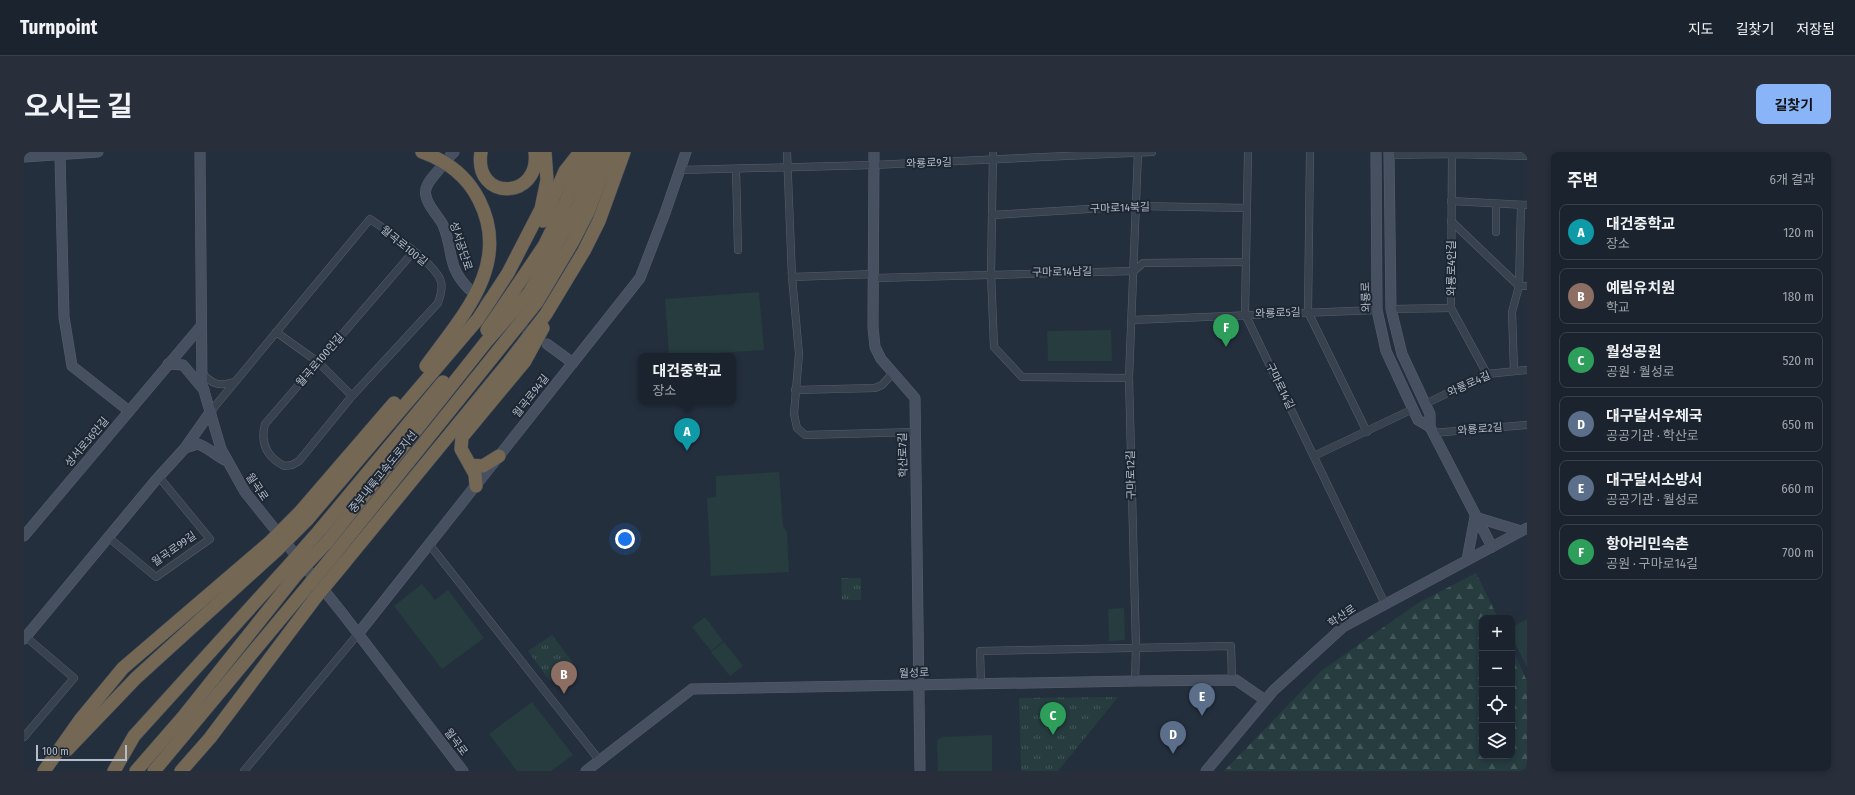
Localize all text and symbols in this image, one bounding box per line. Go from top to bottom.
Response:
text: Turnpoint [20,16,97,39]
text: 지도 [1688,21,1714,38]
text: 길찾기 [1736,21,1774,38]
text: 저장됨 [1796,21,1835,38]
button: 길찾기 [1756,84,1831,124]
text: 오시는 길 [24,90,133,123]
street label: 와룡로9길 [906,156,952,170]
text: 주변 [1567,170,1598,191]
text: 6개 결과 [1770,172,1815,187]
street label: 구마로14북길 [1090,200,1150,216]
text: 대건중학교 [1606,215,1675,233]
street label: 성서공단로 [447,220,475,272]
street label: 월곡로100길 [378,223,430,269]
text: A [1577,225,1585,240]
text: 120 m [1783,225,1814,240]
text: 장소 [1606,236,1630,251]
street label: 와룡로4안길 [1445,240,1458,296]
street label: 구마로14남길 [1032,265,1092,279]
text: 예림유치원 [1606,279,1675,297]
street label: 와룡로 [1359,282,1373,312]
text: B [1577,289,1585,304]
text: 180 m [1783,289,1814,304]
text: 학교 [1606,300,1630,315]
street label: 와룡로5길 [1255,306,1301,320]
pin: F [1213,314,1239,347]
street label: 월곡로100안길 [293,331,347,389]
text: 월성공원 [1606,343,1661,361]
popup [638,353,736,405]
text: C [1578,353,1584,368]
text: 520 m [1783,353,1814,368]
street label: 구마로14길 [1263,361,1297,411]
text: 대건중학교 [652,362,722,380]
text: 공원 · 월성로 [1606,364,1675,379]
street label: 와룡로4길 [1445,369,1493,399]
street label: 월곡로94길 [510,372,552,420]
text: 장소 [652,383,676,398]
text: 대구달서우체국 [1606,407,1703,425]
street label: 성서로36안길 [62,414,112,470]
text: D [1577,417,1585,432]
text: 650 m [1782,417,1814,432]
pin: A [674,418,700,451]
street label: 와룡로2길 [1457,421,1503,437]
text: 공공기관 · 학산로 [1606,428,1699,443]
street label: 중부내륙고속도로지선 [346,429,420,515]
street label: 학산로7길 [896,432,910,478]
street label: 구마로12길 [1124,450,1138,500]
street label: 월곡로 [243,471,271,503]
text: 대구달서소방서 [1606,471,1703,489]
text: E [1578,481,1584,496]
text: 660 m [1781,481,1814,496]
text: 공공기관 · 월성로 [1606,492,1699,507]
street label: 월곡로99길 [149,529,199,569]
your location [615,529,635,549]
text: 항아리민속촌 [1606,535,1689,553]
text: F [1578,545,1584,560]
text: 700 m [1782,545,1814,560]
text: 공원 · 구마로14길 [1606,556,1698,571]
street label: 학산로 [1326,602,1358,630]
map controls [1479,615,1515,759]
button: + [1479,615,1515,651]
button: − [1479,651,1515,687]
pin: B [551,661,577,694]
street label: 월성로 [899,666,929,680]
pin: E [1189,683,1215,716]
button: locate [1479,687,1515,723]
pin: C [1040,702,1066,735]
pin: D [1160,721,1186,754]
button: layers [1479,723,1515,759]
street label: 월곡로 [442,726,470,758]
scale bar [36,743,127,762]
text: 100 m [42,745,69,758]

